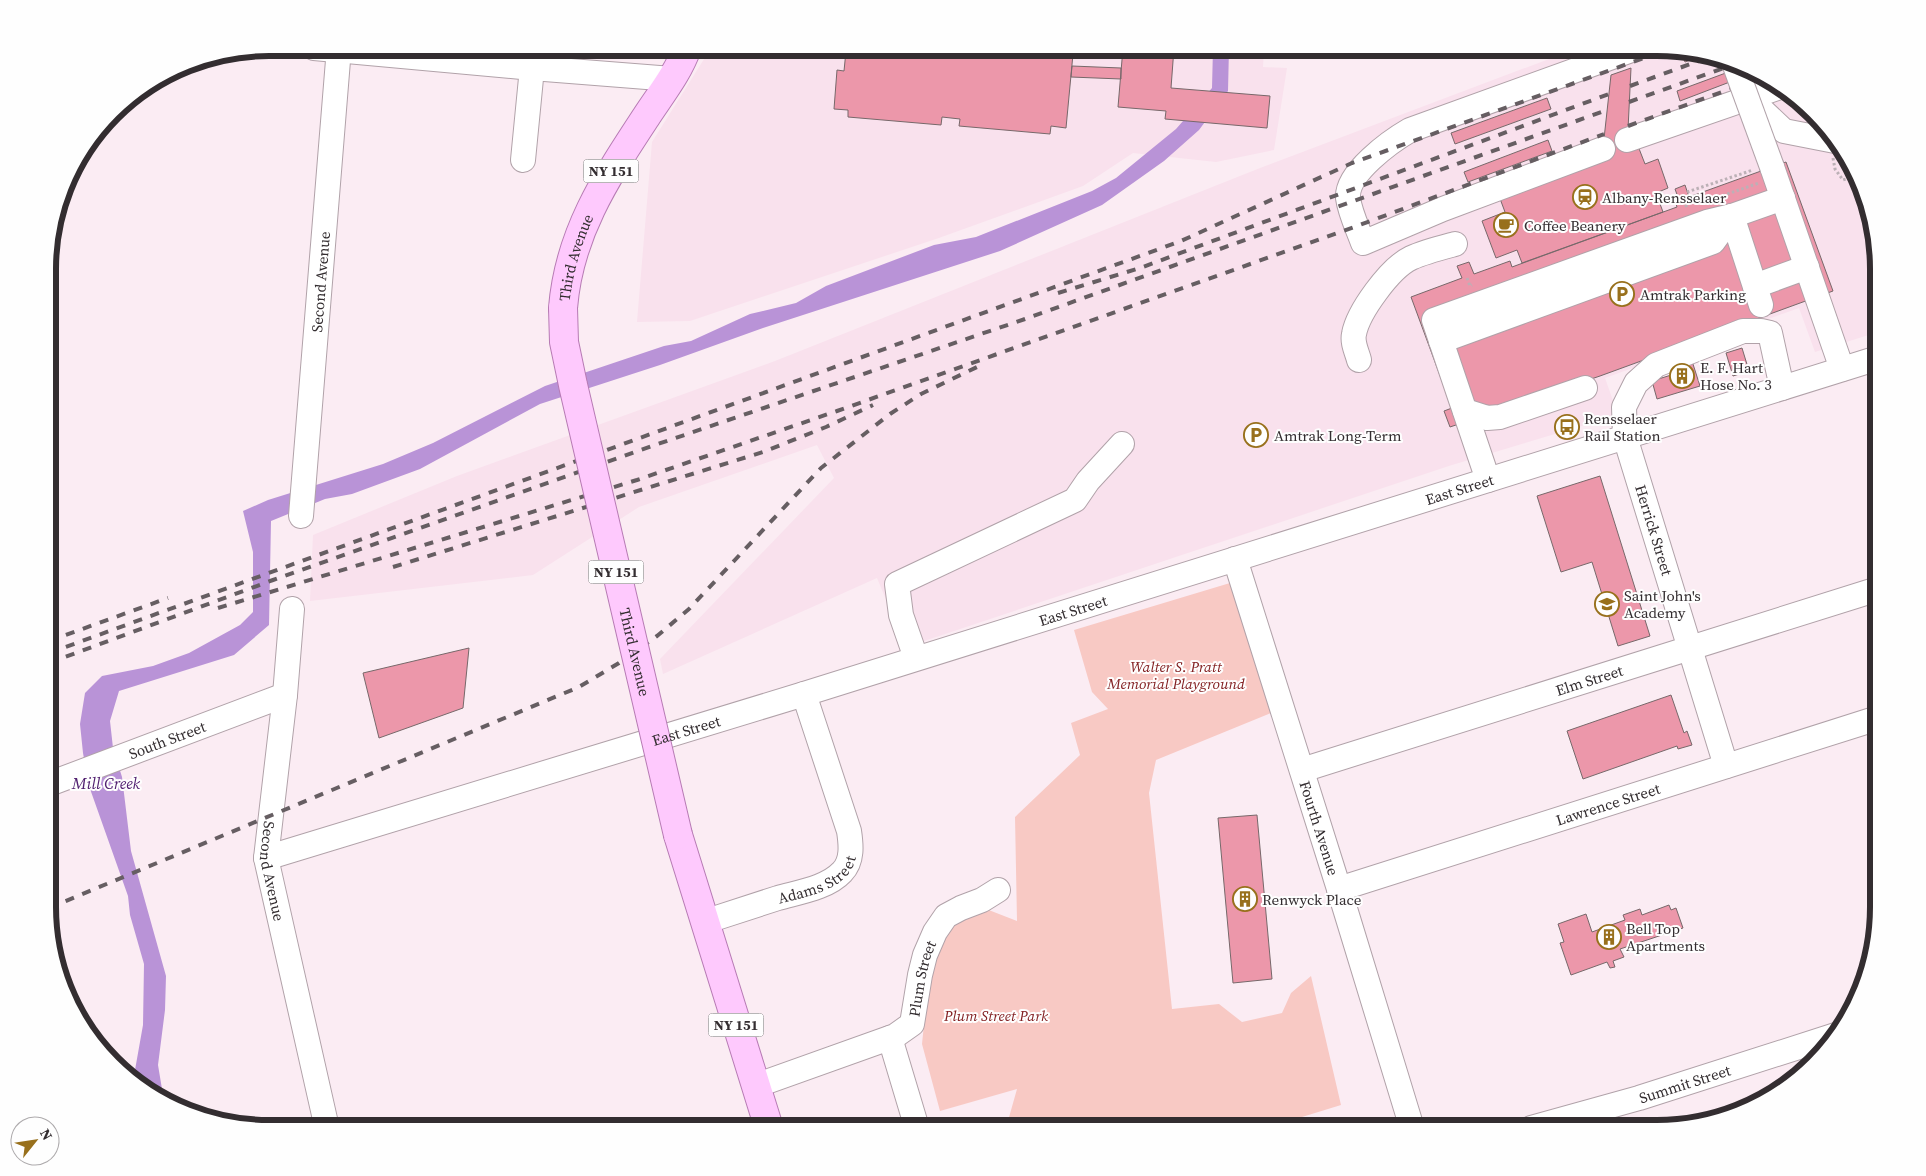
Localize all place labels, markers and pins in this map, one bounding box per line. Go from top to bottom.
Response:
station icon: Albany-Rensselaer [1572,184,1598,210]
place label: Albany-Rensselaer [1602,187,1727,208]
cafe icon: Coffee Beanery [1493,212,1519,238]
place label: Coffee Beanery [1524,215,1626,236]
parking icon: Amtrak Parking [1609,281,1635,307]
place label: Amtrak Parking [1640,284,1746,305]
place label: E. F. Hart Hose No. 3 [1700,357,1772,395]
building icon: E. F. Hart Hose No. 3 [1669,363,1695,389]
place label: Rensselaer Rail Station [1584,408,1661,446]
bus stop icon: Rensselaer Rail Station [1554,414,1580,440]
parking icon: Amtrak Long-Term [1243,422,1269,448]
place label: Amtrak Long-Term [1274,425,1402,446]
place label: Saint John's Academy [1624,585,1701,623]
school or university icon: Saint John's Academy [1594,591,1620,617]
building icon: Renwyck Place [1232,886,1258,912]
place label: Renwyck Place [1262,889,1362,910]
place label: Bell Top Apartments [1626,918,1705,956]
building icon: Bell Top Apartments [1596,924,1622,950]

